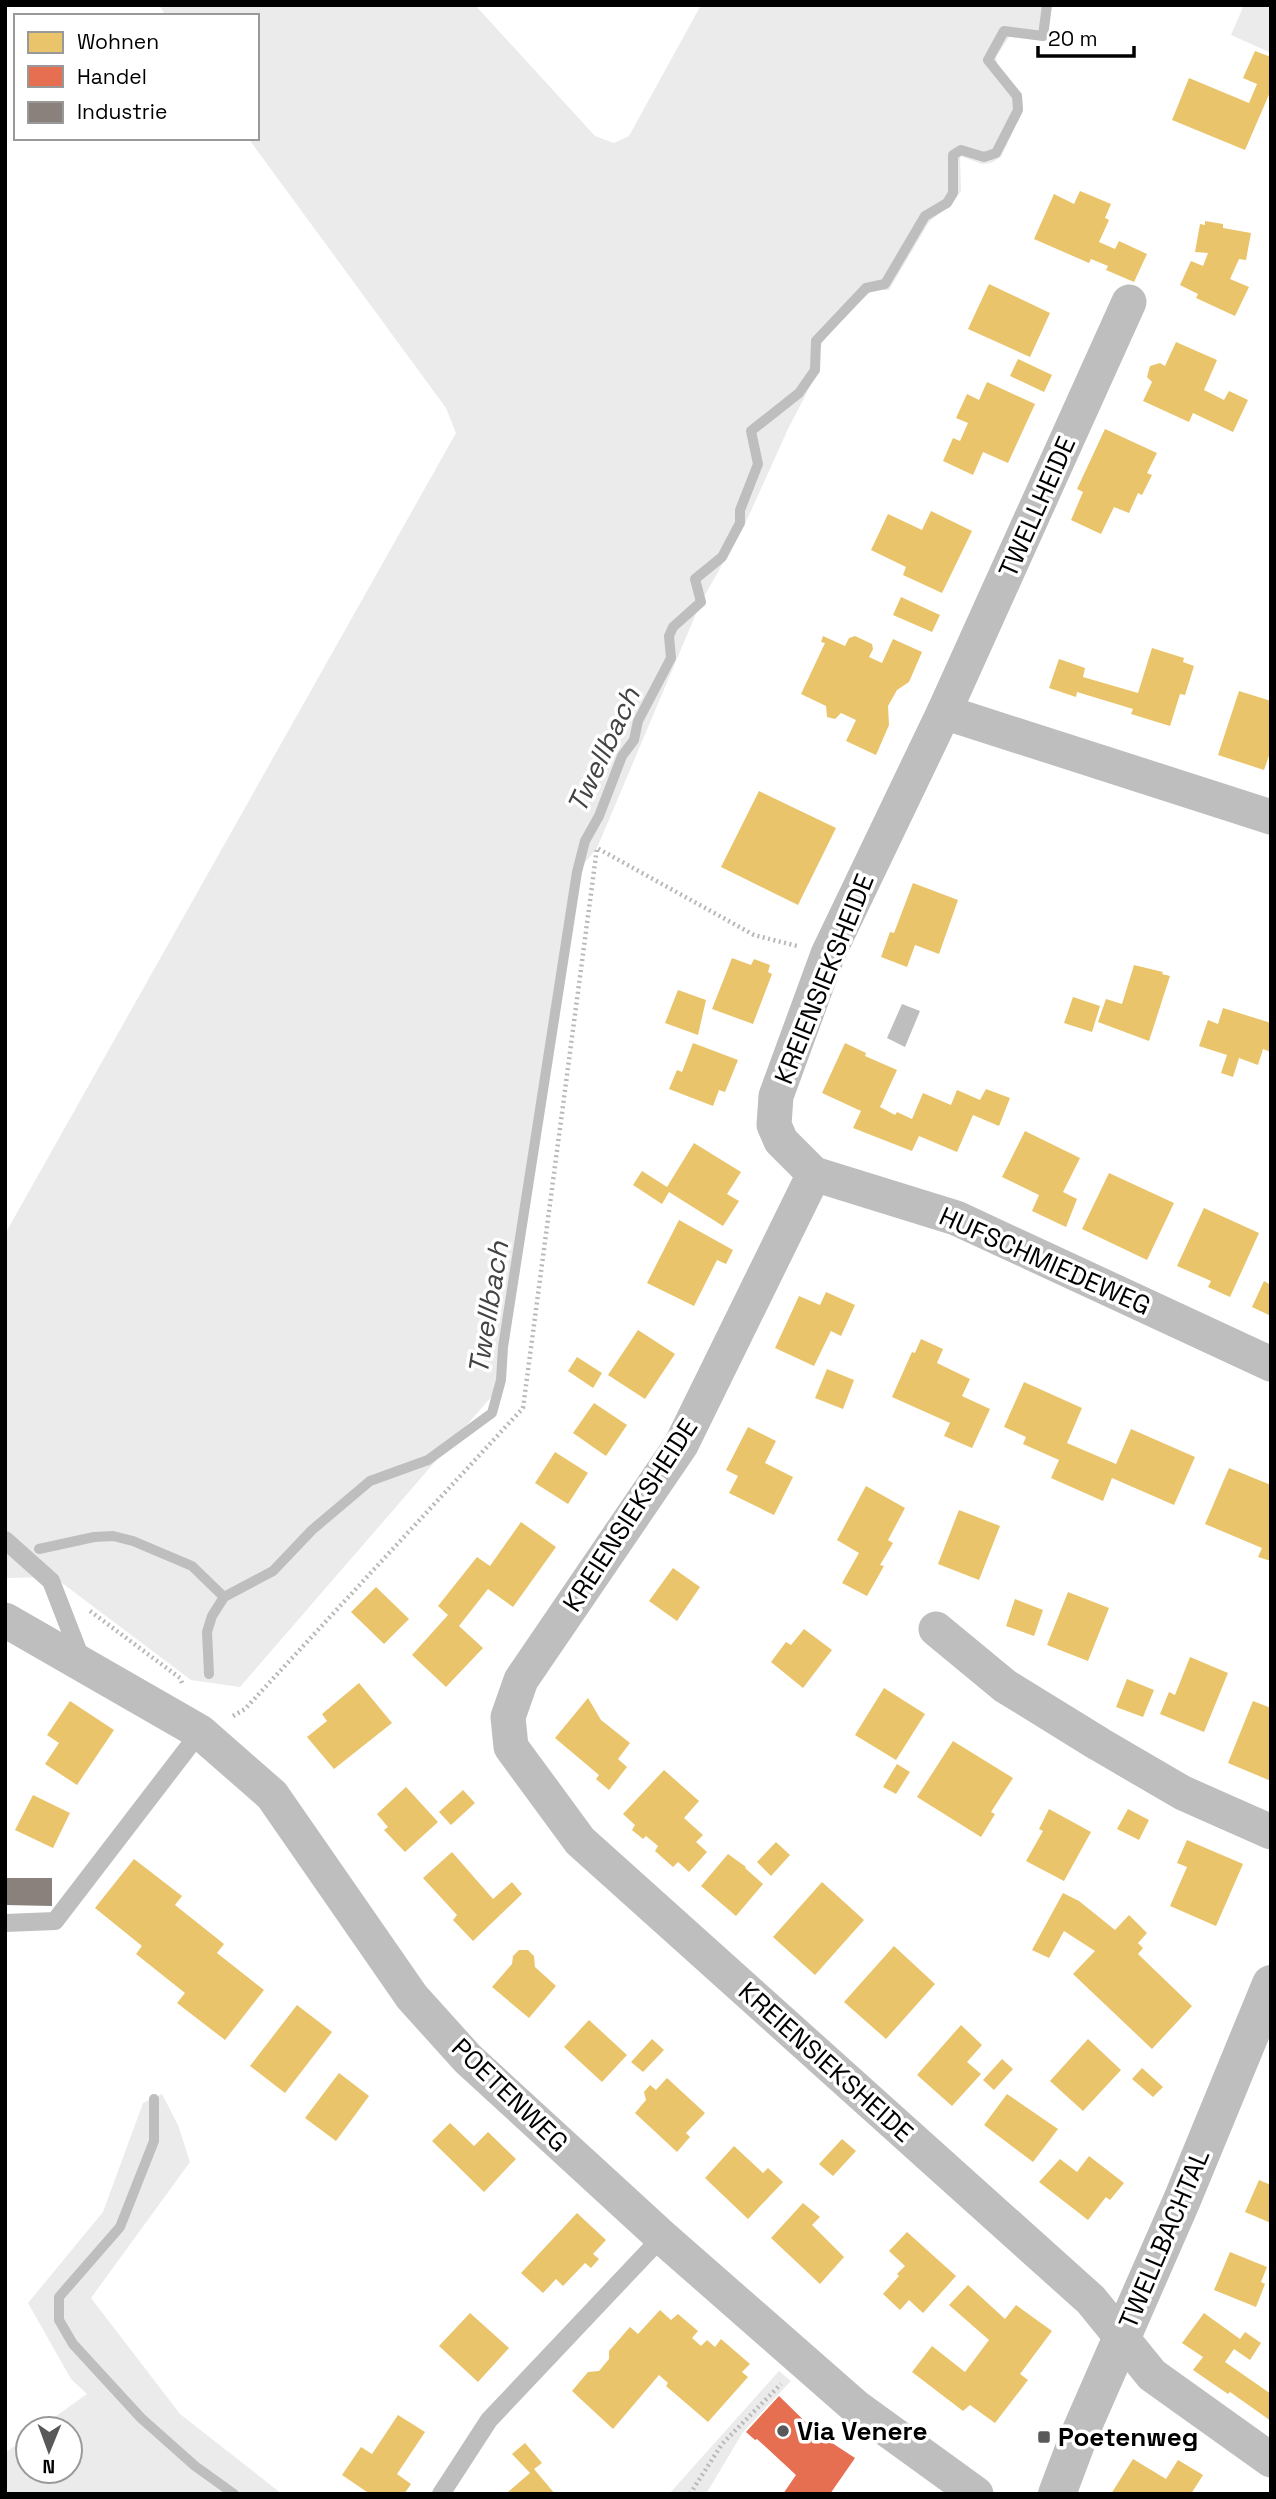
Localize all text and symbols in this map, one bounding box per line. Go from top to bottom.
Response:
legend [14,14,259,140]
scale bar [1038,14,1134,58]
text: 20 m [1048,25,1098,52]
text: Wohnen [77,28,159,55]
text: Handel [77,63,147,90]
text: Industrie [77,98,167,125]
street label: TWELLHEIDE [991,431,1083,583]
water label: Twellbach [558,681,648,819]
street label: KREIENSIEKSHEIDE [766,869,882,1089]
street label: HUFSCHMIEDEWEG [934,1199,1156,1323]
water label: Twellbach [460,1238,516,1377]
street label: KREIENSIEKSHEIDE [555,1412,705,1618]
street label: KREIENSIEKSHEIDE [732,1975,920,2149]
street label: POETENWEG [444,2031,576,2159]
street label: TWELLBACHTAL [1111,2144,1217,2334]
place label: Via Venere [797,2414,927,2448]
north arrow [14,2415,84,2485]
place label: Poetenweg [1058,2420,1198,2454]
marker: Via Venere [775,2423,791,2439]
marker: Poetenweg [1036,2429,1052,2445]
text: N [42,2454,55,2479]

